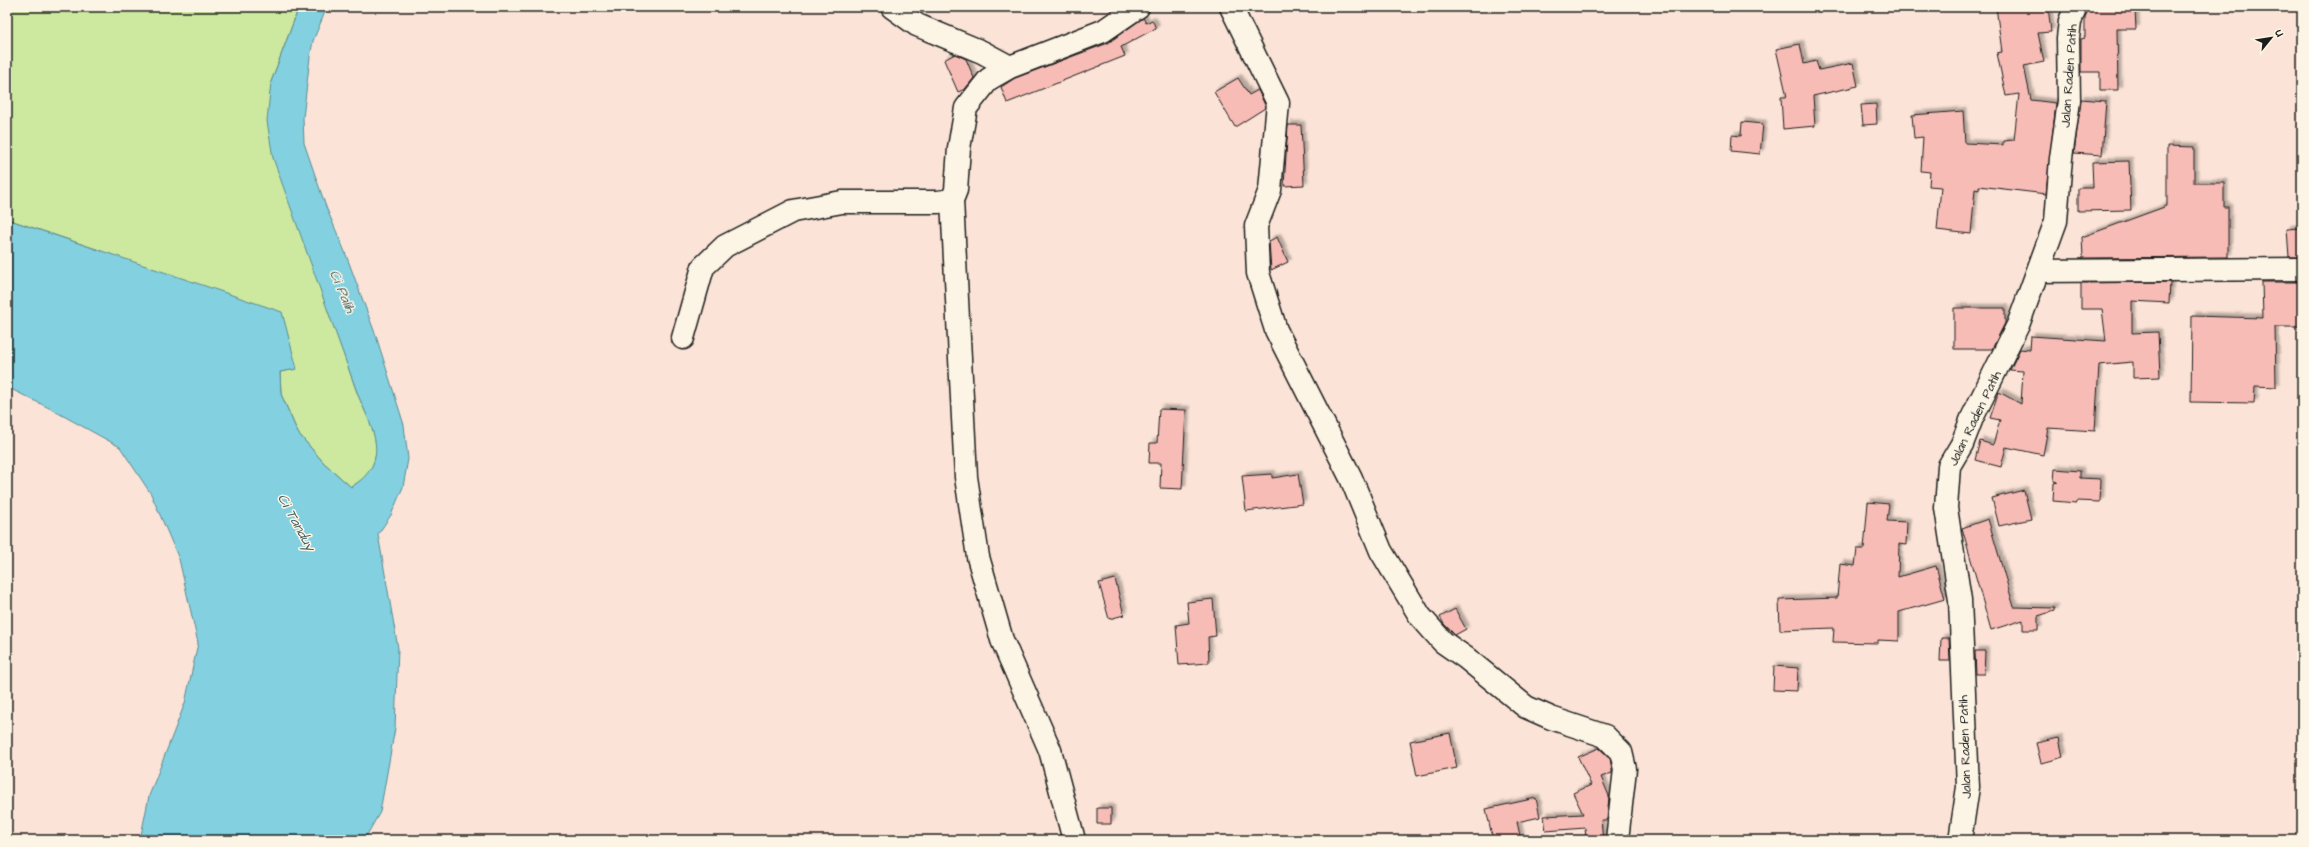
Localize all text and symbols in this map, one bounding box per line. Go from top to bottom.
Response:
north arrow [2251,18,2291,58]
street label: Jalan Raden Patih [2056,23,2082,128]
text: U [2271,26,2287,40]
water label: Ci Palih [324,267,360,317]
street label: Jalan Raden Patih [1944,367,2006,469]
water label: Ci Tanduy [272,490,321,556]
street label: Jalan Raden Patih [1954,694,1976,799]

